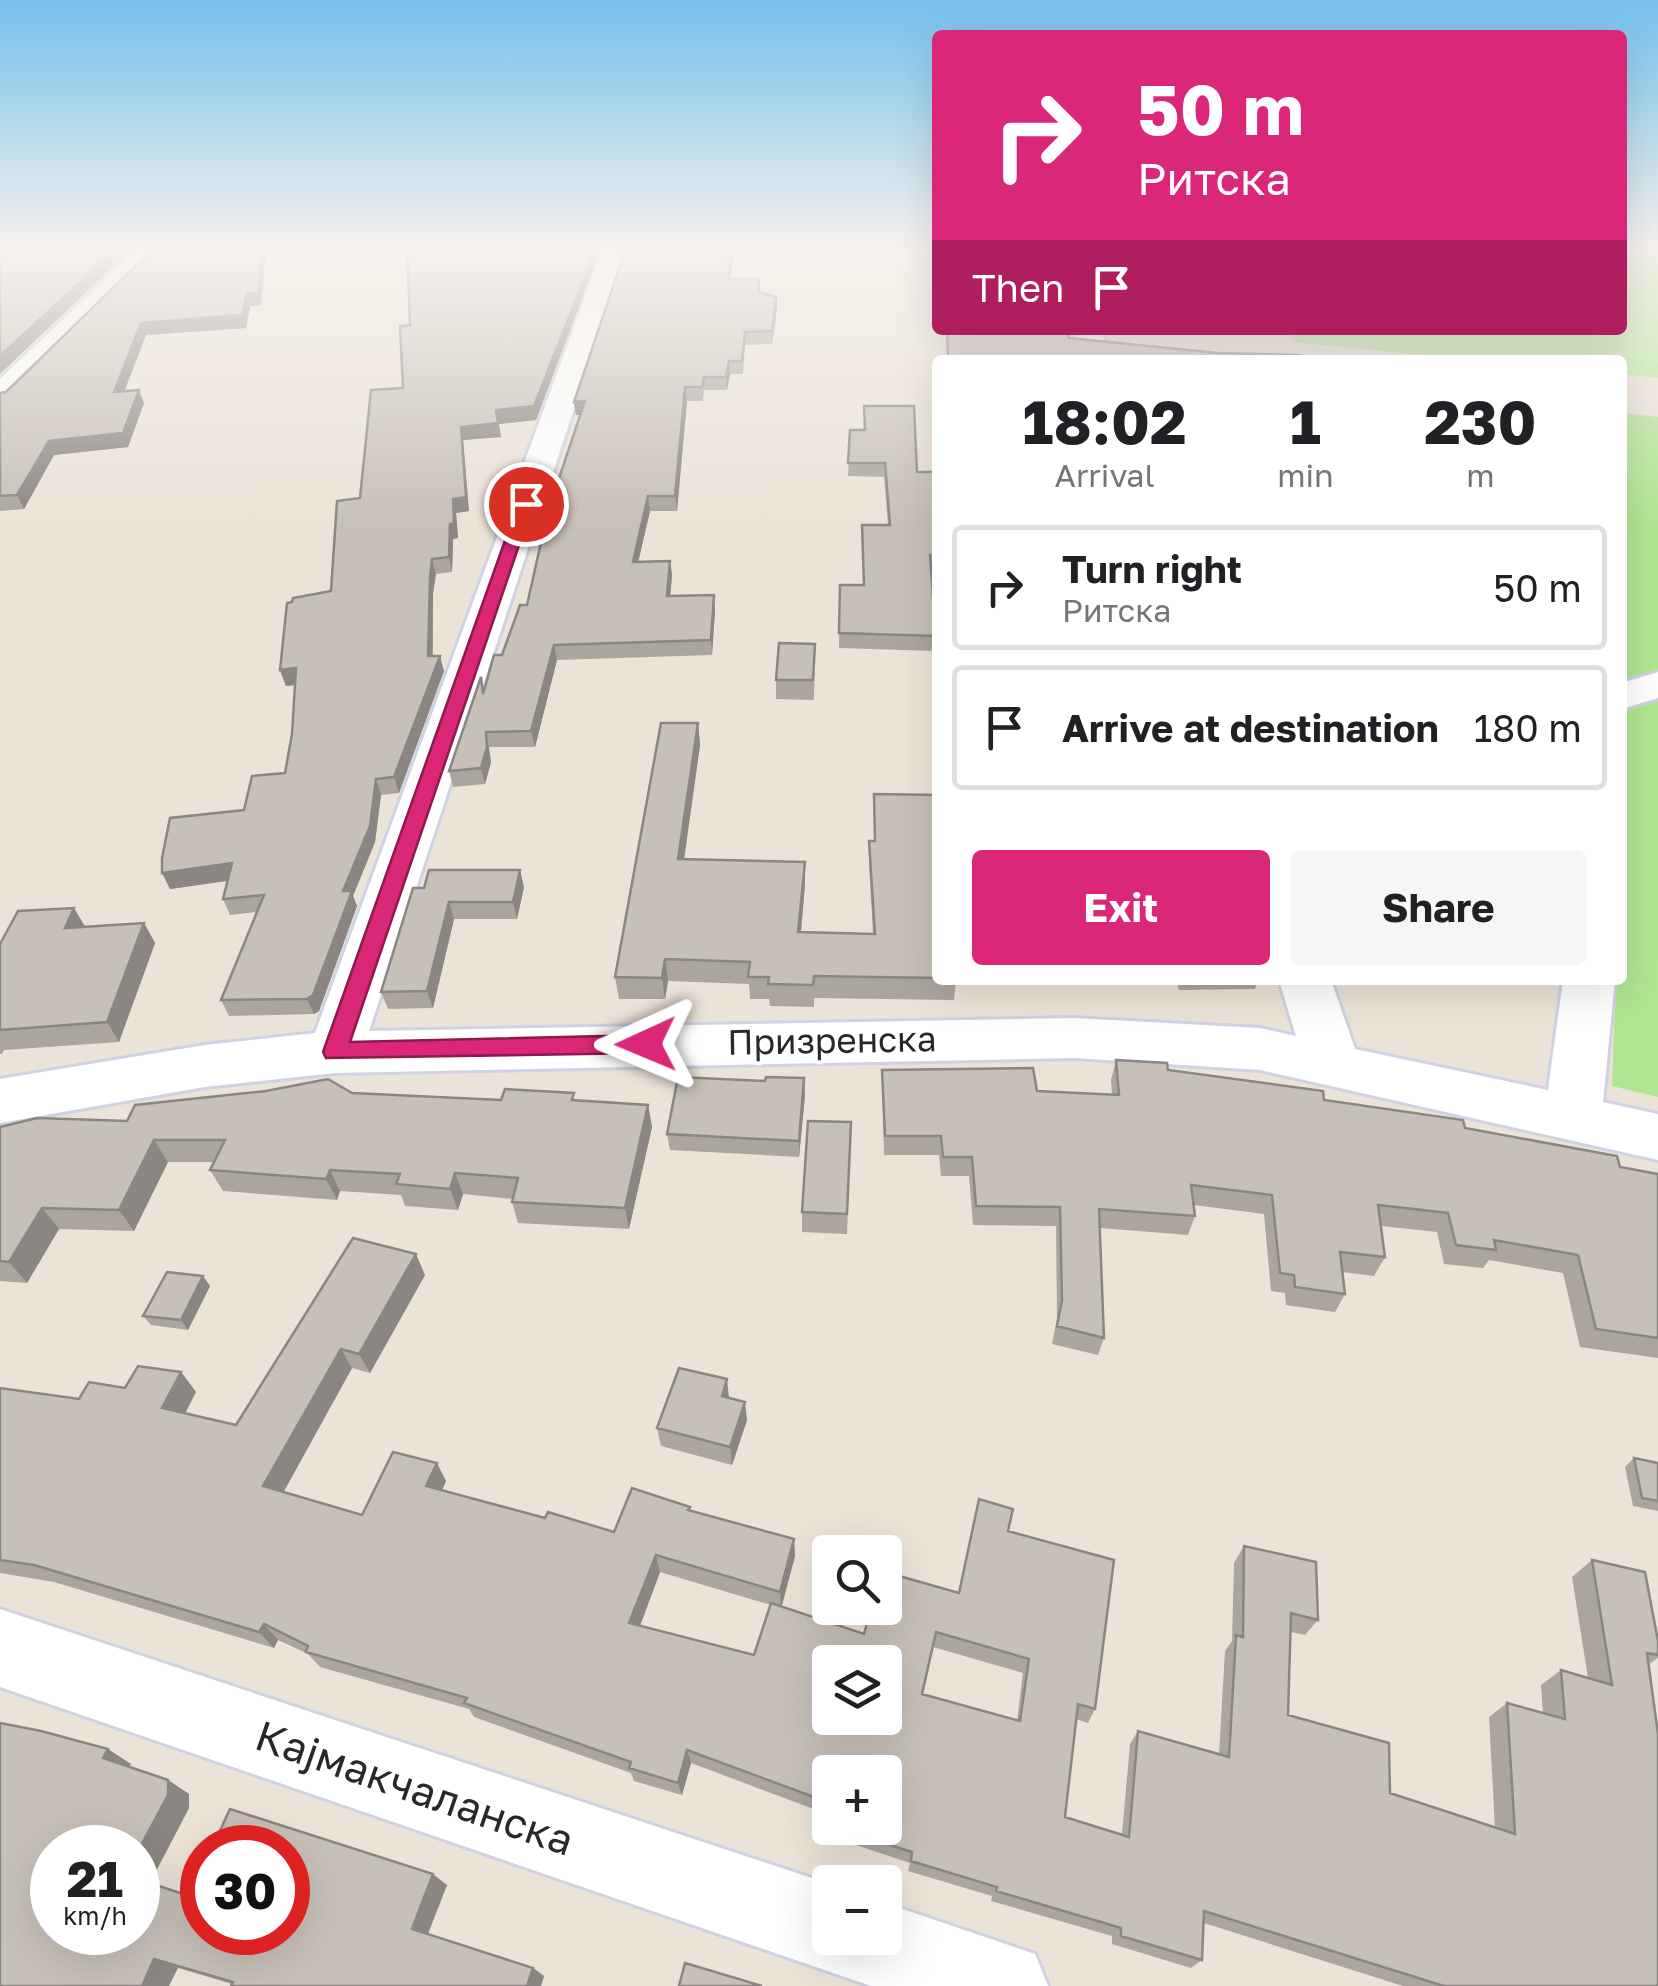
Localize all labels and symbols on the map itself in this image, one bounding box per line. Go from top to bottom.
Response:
pin [484,462,569,547]
position arrow [594,992,698,1096]
street label: Призренска [727,1017,937,1063]
street label: Кајмакчаланска [249,1709,581,1865]
speed limit sign: 30 [180,1825,310,1955]

